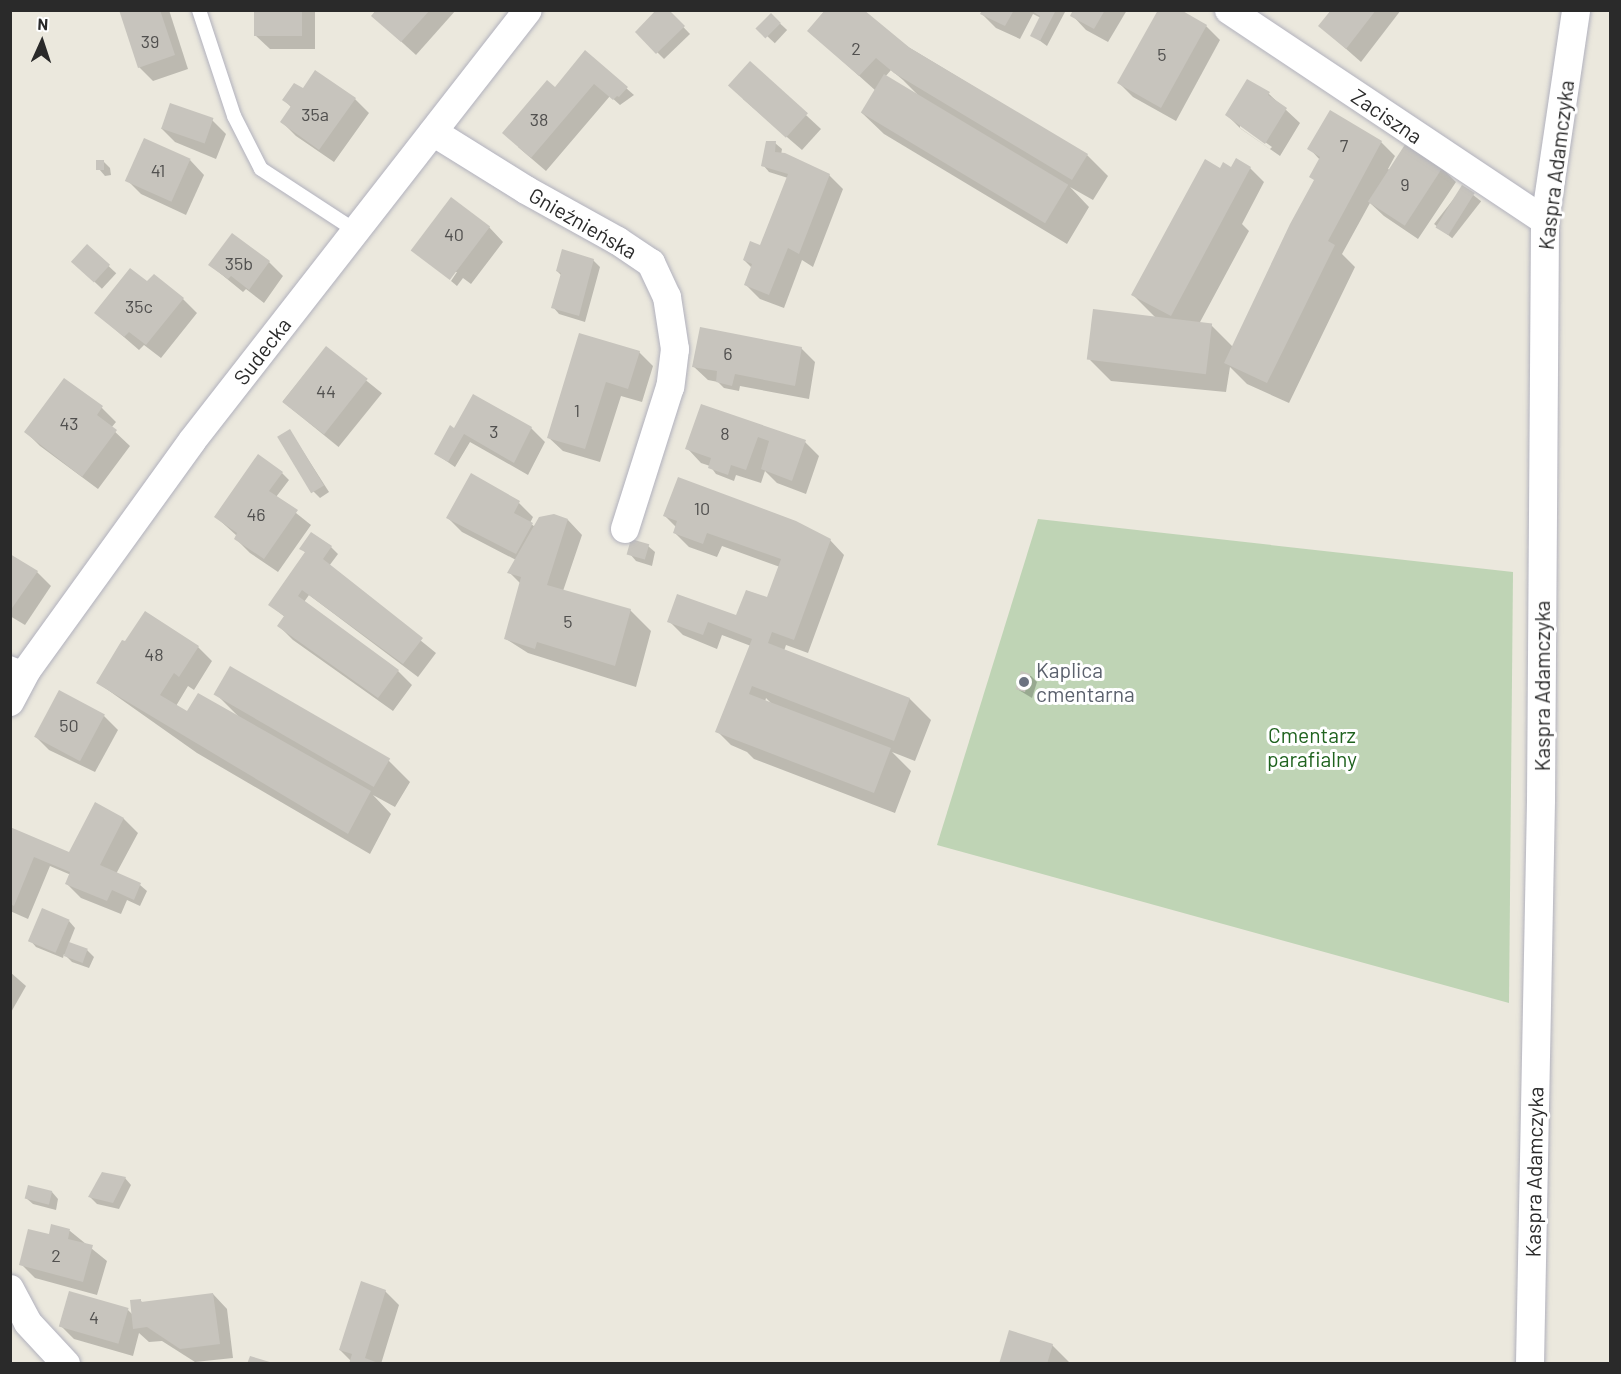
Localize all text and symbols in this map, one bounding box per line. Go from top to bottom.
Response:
north arrow [12,12,72,72]
text: N [37,14,49,33]
house number: 39 [141,30,159,52]
house number: 2 [851,37,861,59]
house number: 5 [1157,43,1167,65]
street label: Kaspra Adamczyka [1533,79,1579,251]
street label: Zaciszna [1347,83,1427,149]
house number: 35a [301,103,329,125]
house number: 38 [530,108,548,130]
house number: 7 [1340,134,1348,156]
house number: 41 [151,159,165,181]
house number: 9 [1400,173,1410,195]
street label: Gnieźnieńska [525,182,641,264]
house number: 40 [444,223,464,245]
house number: 35b [225,252,253,274]
house number: 35c [125,295,153,317]
street label: Sudecka [228,312,296,390]
house number: 6 [723,342,733,364]
house number: 44 [316,380,336,402]
house number: 1 [574,399,580,421]
house number: 43 [59,412,79,434]
house number: 3 [489,420,499,442]
house number: 8 [720,422,730,444]
house number: 10 [694,497,710,519]
house number: 46 [246,503,266,525]
street label: Kaspra Adamczyka [1529,601,1555,771]
house number: 5 [563,610,573,632]
house number: 48 [144,643,164,665]
place label: Kaplica cmentarna [1036,657,1135,707]
marker: Kaplica cmentarna [1017,675,1031,689]
house number: 50 [59,714,79,736]
park label: Cmentarz parafialny [1267,722,1357,772]
street label: Kaspra Adamczyka [1520,1086,1548,1258]
house number: 2 [51,1244,61,1266]
house number: 4 [89,1306,99,1328]

